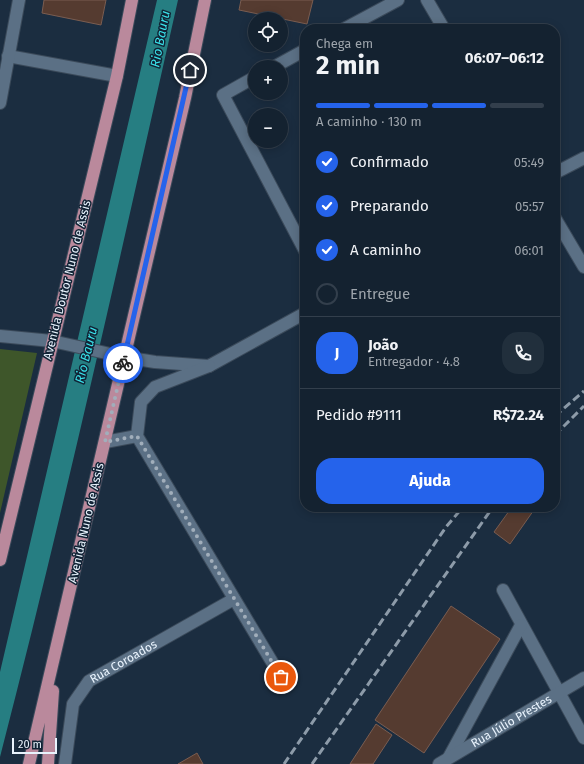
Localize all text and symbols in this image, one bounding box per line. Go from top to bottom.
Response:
water label: Rio Bauru [147,9,173,69]
map controls [248,12,288,148]
button: locate [248,12,288,52]
text: Chega em [316,36,373,51]
text: 06:07–06:12 [465,49,544,67]
text: 2 min [316,50,380,81]
pin [173,53,207,87]
icon: home [179,59,201,81]
button: + [248,60,288,100]
button: − [248,108,288,148]
text: A caminho · 130 m [316,114,422,129]
icon: check [316,151,338,173]
text: Confirmado [350,153,429,171]
text: 05:49 [514,155,544,170]
icon: check [316,195,338,217]
text: Preparando [350,197,429,215]
street label: Avenida Doutor Nuno de Assis [40,199,94,361]
text: 05:57 [515,199,544,214]
icon: check [316,239,338,261]
text: A caminho [350,241,421,259]
text: 06:01 [514,243,544,258]
text: Entregue [350,285,410,303]
water label: Rio Bauru [72,325,100,385]
button: phone [502,332,544,374]
text: João [368,336,398,354]
courier [103,343,143,383]
text: J [335,344,339,362]
icon: bike [112,352,134,374]
text: Entregador · 4.8 [368,354,460,369]
text: Pedido #9111 [316,406,402,424]
text: R$72.24 [493,406,544,424]
button: Ajuda [316,458,544,504]
street label: Avenida Nuno de Assis [65,461,107,584]
street label: Rua Coroados [87,637,160,686]
pin [264,660,298,694]
icon: bag [270,666,292,688]
street label: Rua Júlio Prestes [468,692,554,750]
scale bar [12,736,57,755]
text: 20 m [18,738,42,751]

